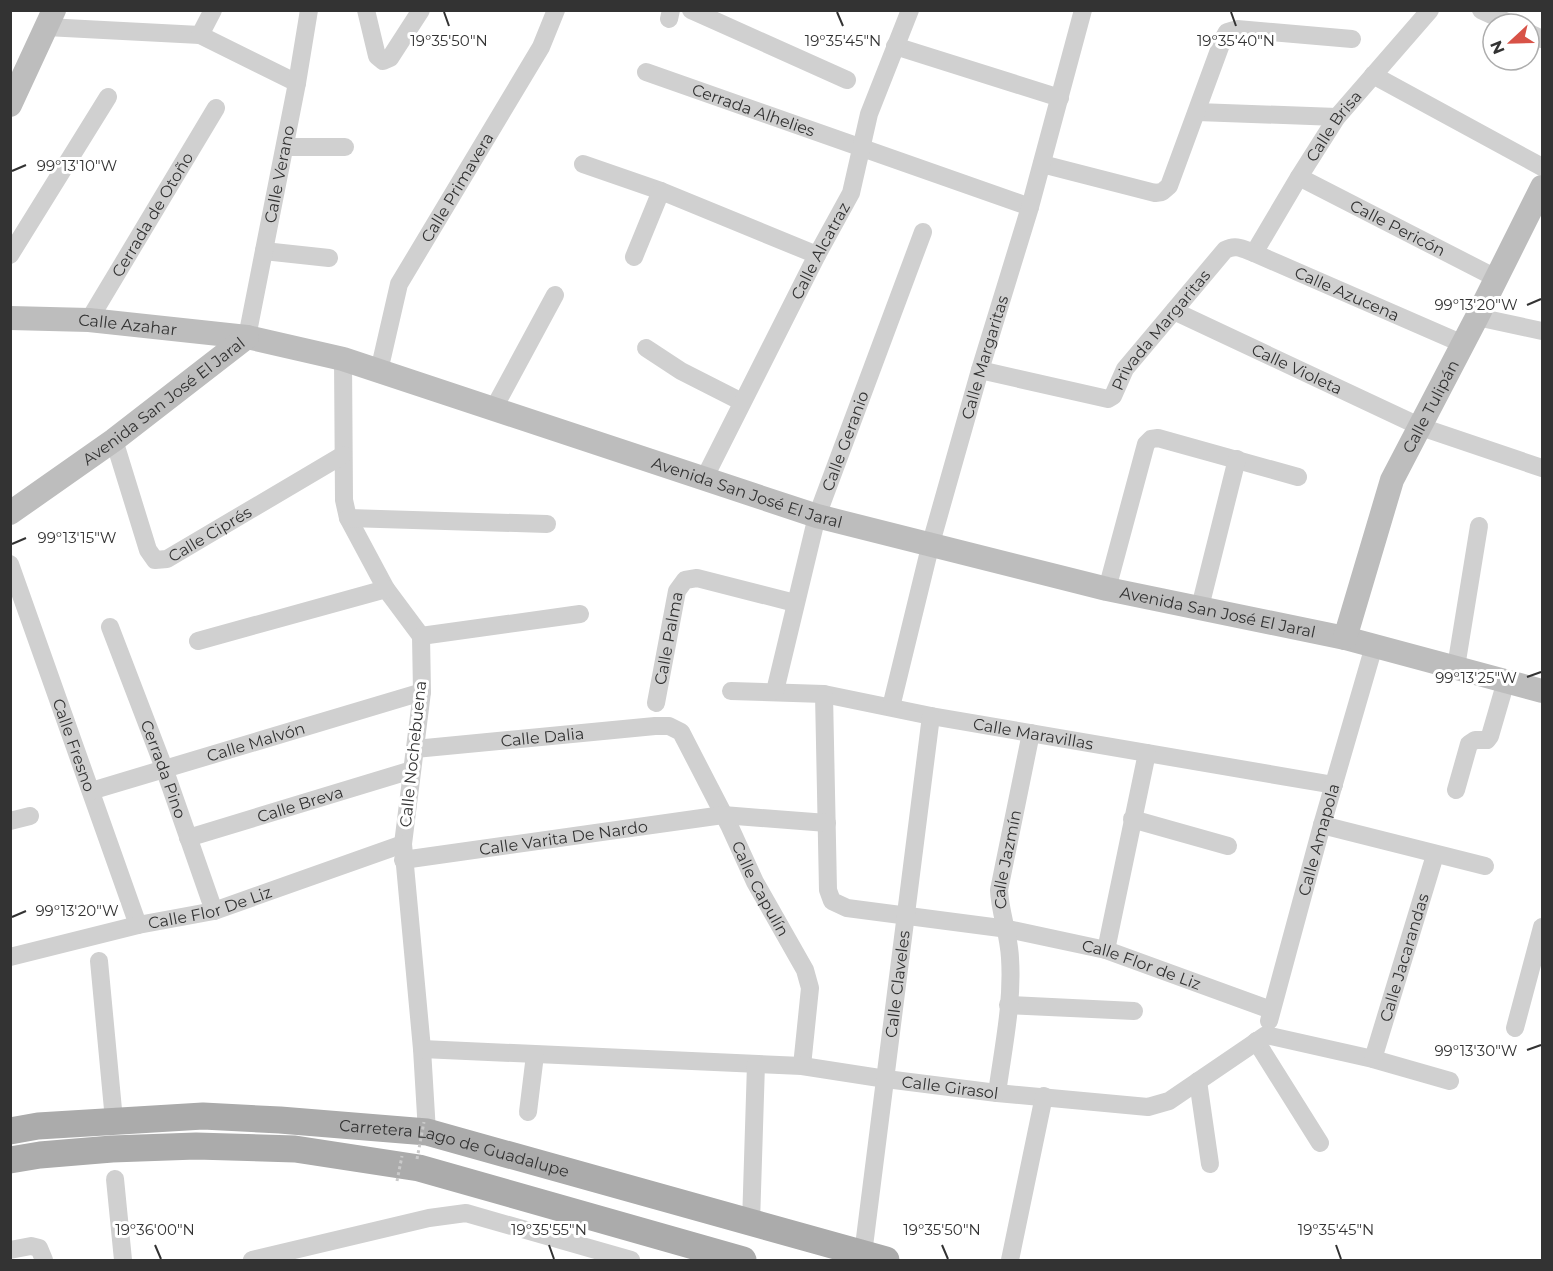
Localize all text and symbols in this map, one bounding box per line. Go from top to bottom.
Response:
north arrow [1481,12,1541,72]
text: 19°35'50"N [410,31,488,50]
text: 19°35'45"N [805,31,881,50]
text: 19°35'40"N [1197,31,1275,50]
text: N [1486,38,1509,57]
street label: Cerrada Alhelies [690,79,818,140]
street label: Calle Brisa [1302,86,1365,165]
street label: Calle Verano [260,124,298,225]
street label: Calle Primavera [417,129,497,246]
street label: Cerrada de Otoño [108,149,197,280]
text: 99°13'10"W [37,156,118,175]
street label: Calle Pericón [1347,195,1449,260]
street label: Calle Alcatraz [787,199,854,303]
street label: Calle Azucena [1292,262,1402,325]
street label: Privada Margaritas [1107,265,1214,393]
street label: Calle Margaritas [957,293,1012,422]
text: 99°13'20"W [1434,295,1518,314]
street label: Calle Azahar [78,310,178,339]
street label: Avenida San José El Jaral [79,333,248,469]
street label: Calle Violeta [1249,339,1346,398]
street label: Calle Tulipán [1398,356,1463,456]
street label: Calle Geranio [818,388,872,494]
street label: Avenida San José El Jaral [649,452,844,532]
street label: Calle Ciprés [165,502,255,566]
text: 99°13'15"W [38,528,117,547]
street label: Avenida San José El Jaral [1118,582,1317,641]
street label: Calle Palma [650,590,686,686]
text: 99°13'25"W [1435,668,1517,687]
street label: Calle Nochebuena [396,680,430,828]
street label: Calle Fresno [49,696,99,794]
street label: Calle Maravillas [972,714,1095,753]
street label: Cerrada Pino [137,717,190,821]
street label: Calle Malvón [204,718,307,765]
street label: Calle Dalia [500,723,585,750]
street label: Calle Amapola [1294,781,1343,898]
street label: Calle Breva [255,782,345,826]
street label: Calle Jazmín [989,808,1025,911]
street label: Calle Varita De Nardo [478,816,649,859]
street label: Calle Capulín [728,838,793,939]
street label: Calle Flor De Liz [146,882,274,932]
street label: Calle Jacarandas [1375,891,1432,1024]
text: 99°13'20"W [35,901,119,920]
street label: Calle Claveles [881,929,913,1039]
street label: Calle Flor de Liz [1080,936,1204,993]
text: 99°13'30"W [1434,1041,1518,1060]
street label: Calle Girasol [901,1072,1000,1103]
street label: Carretera Lago de Guadalupe [338,1115,572,1181]
text: 19°36'00"N [115,1220,195,1239]
text: 19°35'55"N [511,1220,587,1239]
text: 19°35'50"N [903,1220,981,1239]
text: 19°35'45"N [1298,1220,1374,1239]

